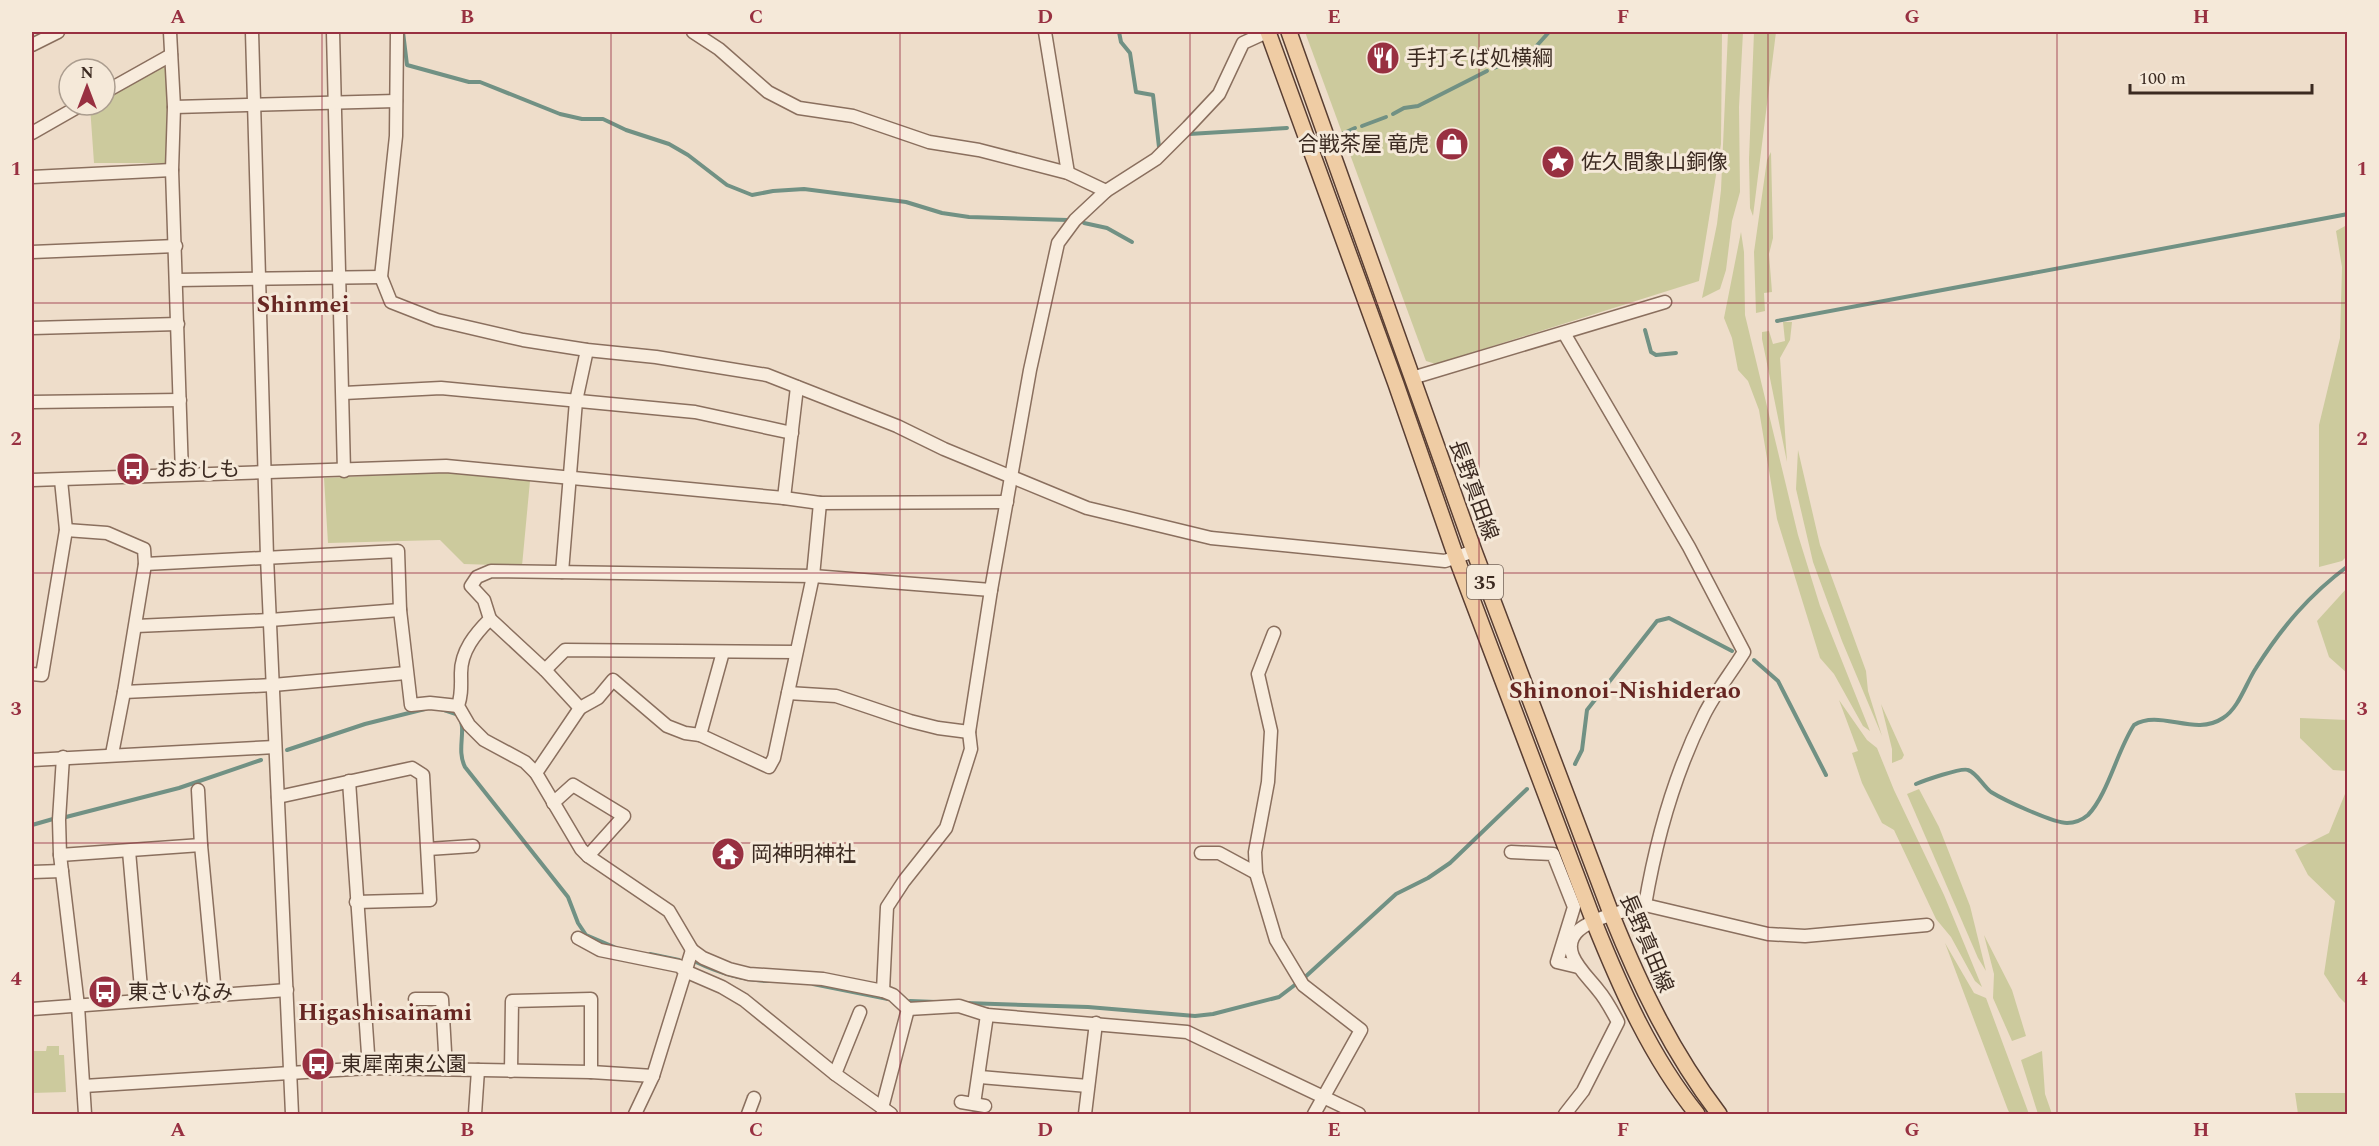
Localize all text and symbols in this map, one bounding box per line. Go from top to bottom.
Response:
text: A [170,2,186,32]
text: B [460,2,474,32]
text: C [749,2,763,32]
text: D [1037,2,1053,32]
text: E [1327,2,1341,32]
text: F [1617,2,1629,32]
text: G [1904,2,1920,32]
text: H [2193,2,2209,32]
restaurant icon: 手打そば処横綱 [1365,40,1401,76]
place label: 手打そば処横綱 [1406,43,1553,75]
north arrow [57,57,117,117]
scale bar [2130,57,2312,95]
text: N [80,61,94,85]
text: 100 m [2139,65,2186,92]
shop icon: 合戦茶屋 竜虎 [1434,126,1470,162]
place label: 合戦茶屋 竜虎 [1298,129,1429,161]
place icon: 佐久間象山銅像 [1540,144,1576,180]
place label: 佐久間象山銅像 [1581,147,1728,179]
text: 1 [10,154,22,184]
text: 1 [2356,154,2368,184]
district label: Shinmei [257,287,349,323]
text: 2 [10,424,22,454]
text: 2 [2356,424,2368,454]
street label: 長野真田線 [1440,436,1506,545]
bus stop icon: おおしも [115,451,151,487]
place label: おおしも [156,454,240,486]
road number: 35 [1467,565,1503,599]
district label: Shinonoi-Nishiderao [1509,673,1741,709]
text: 3 [10,694,22,724]
text: 3 [2356,694,2368,724]
temple icon: 岡神明神社 [710,836,746,872]
place label: 岡神明神社 [751,839,856,871]
street label: 長野真田線 [1611,889,1681,998]
text: 4 [10,964,22,994]
text: 4 [2356,964,2368,994]
bus stop icon: 東さいなみ [87,974,123,1010]
place label: 東さいなみ [128,977,233,1009]
district label: Higashisainami [298,995,472,1031]
bus stop icon: 東犀南東公園 [300,1046,336,1082]
place label: 東犀南東公園 [341,1049,467,1081]
text: A [170,1115,186,1145]
text: B [460,1115,474,1145]
text: C [749,1115,763,1145]
text: D [1037,1115,1053,1145]
text: E [1327,1115,1341,1145]
text: F [1617,1115,1629,1145]
text: G [1904,1115,1920,1145]
text: H [2193,1115,2209,1145]

